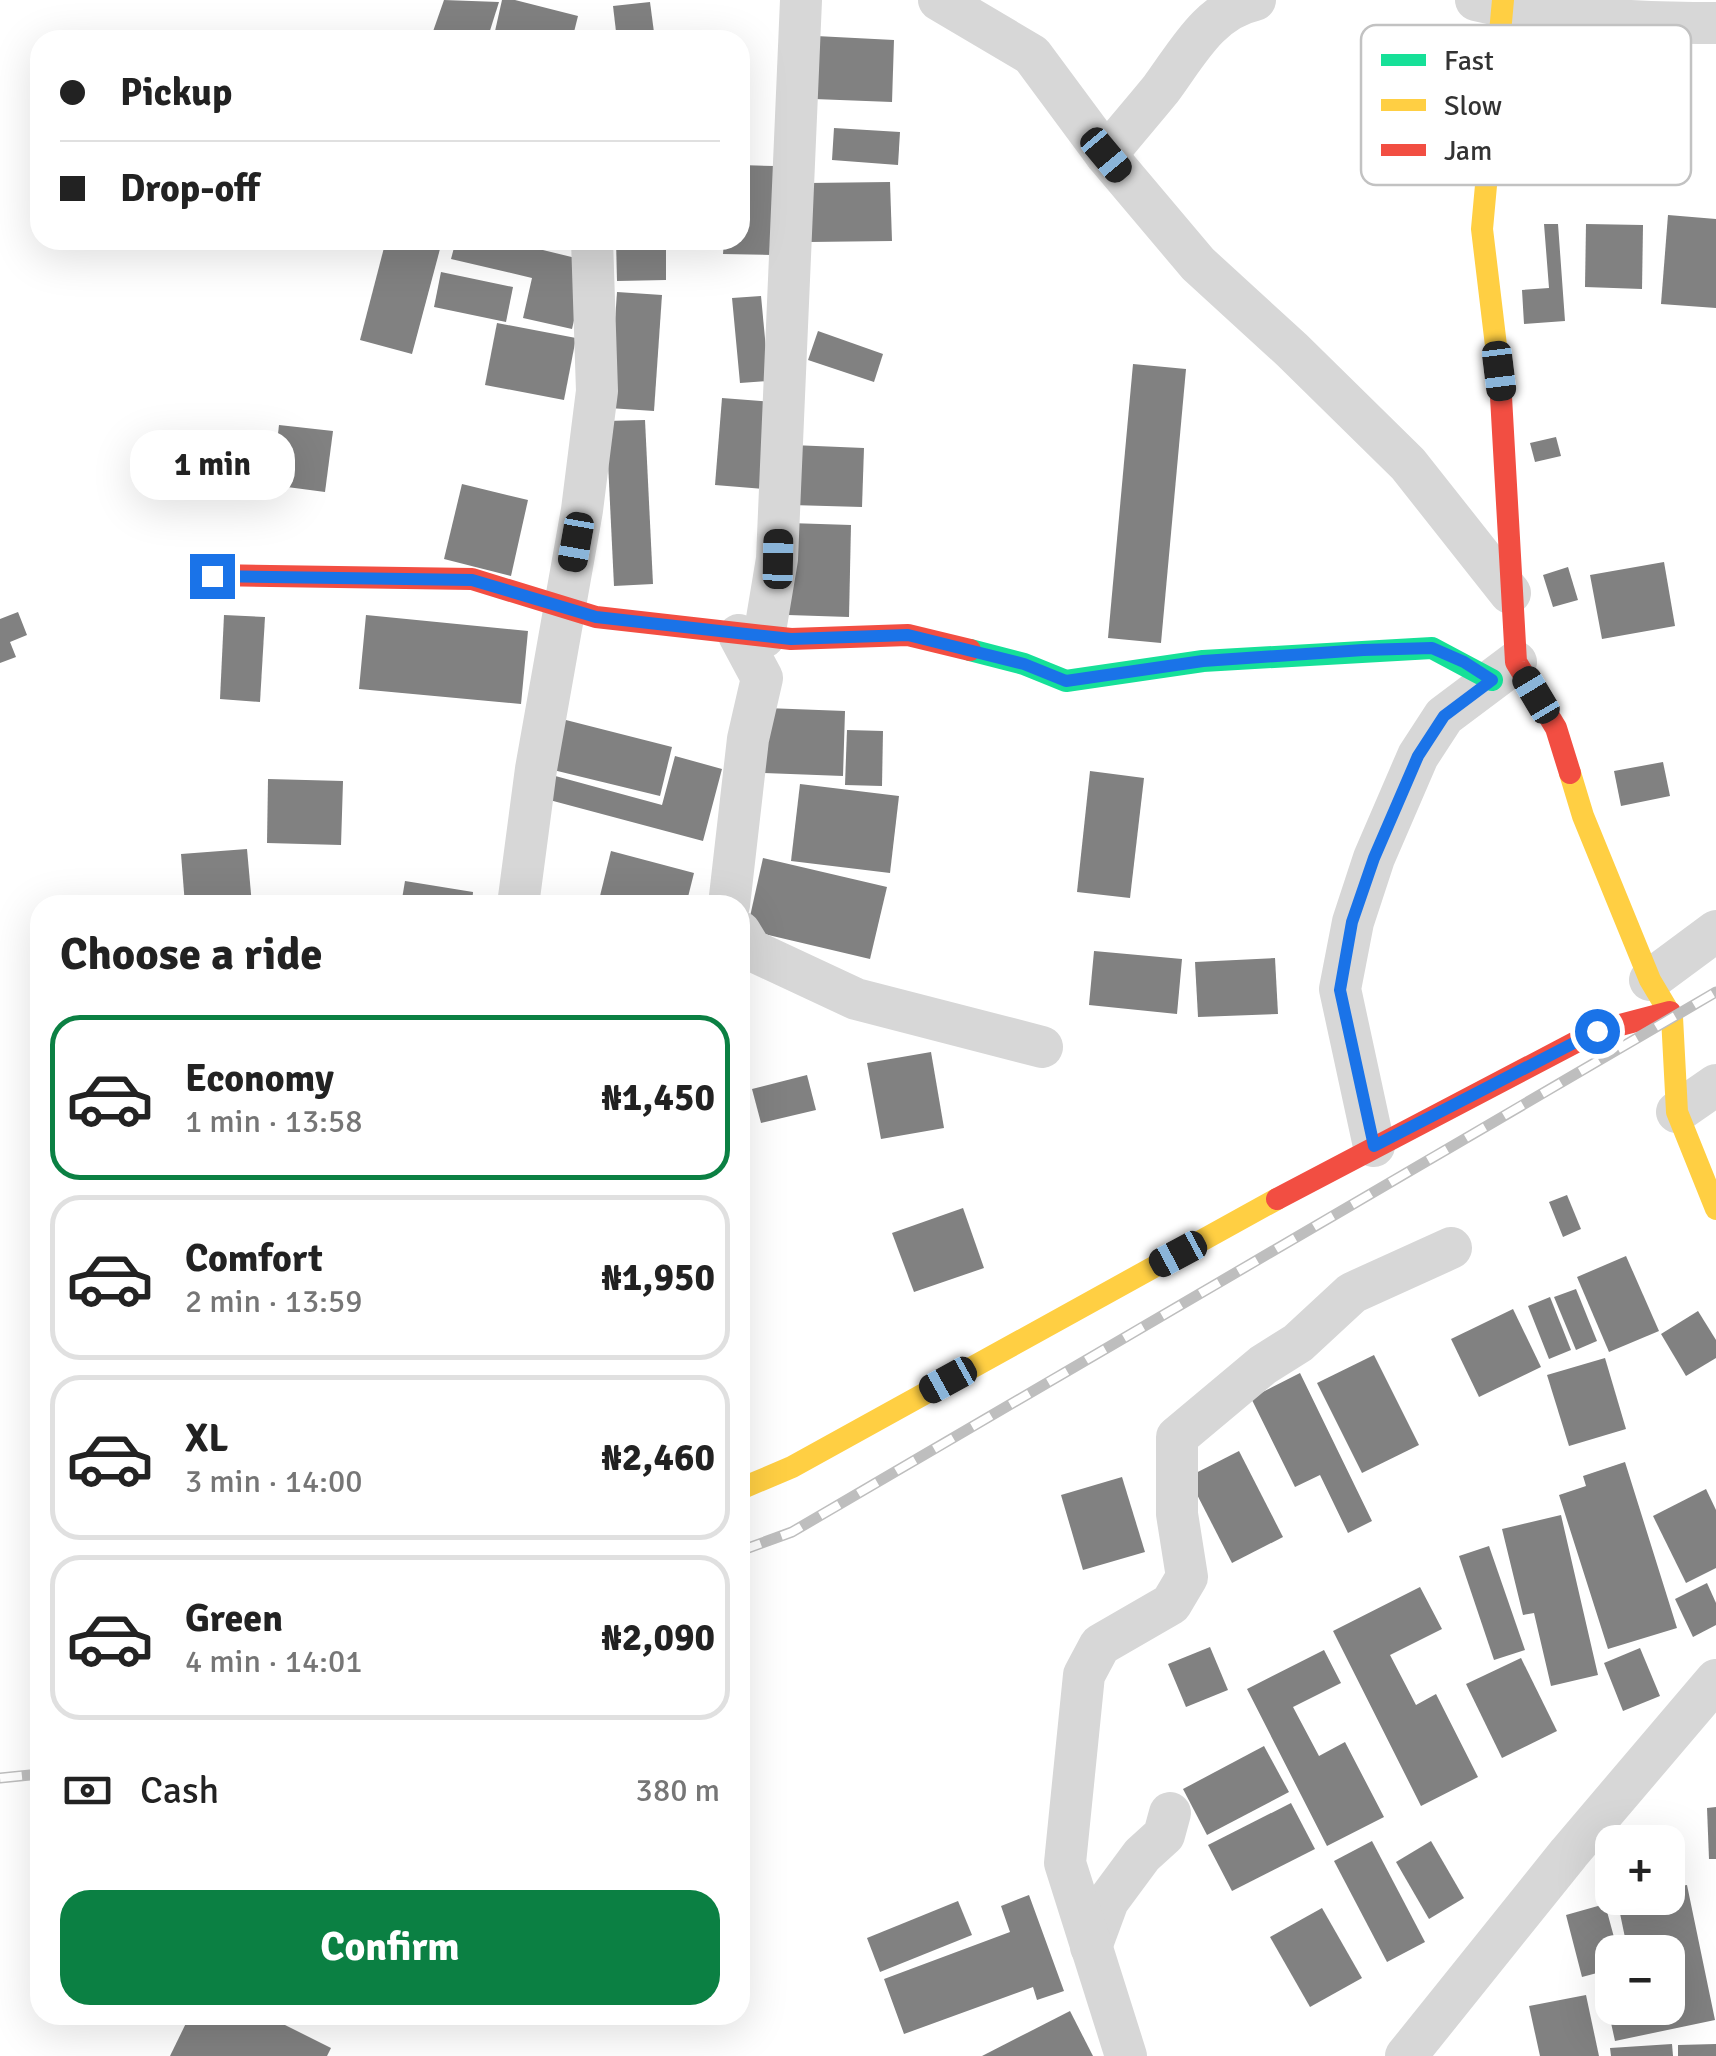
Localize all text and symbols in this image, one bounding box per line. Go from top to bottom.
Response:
legend [1361,25,1691,185]
text: Fast [1444,44,1494,78]
text: Pickup [120,69,232,116]
text: Slow [1444,89,1502,123]
car [1075,122,1137,188]
text: Jam [1444,134,1492,168]
text: Drop-off [120,165,260,212]
car [1480,339,1518,403]
callout: 1 min [130,431,294,501]
text: 1 min [174,445,251,484]
car [556,510,596,574]
car [762,529,794,589]
route end [190,554,235,599]
car [1508,662,1564,728]
text: Choose a ride [60,927,323,982]
route start [1575,1009,1620,1054]
icon: car [65,1053,155,1143]
text: Economy [185,1055,334,1102]
text: ₦1,450 [601,1074,715,1121]
text: 1 min · 13:58 [185,1102,363,1141]
car [1144,1227,1212,1281]
icon: car [65,1233,155,1323]
text: Comfort [185,1235,323,1282]
text: ₦1,950 [601,1254,715,1301]
text: 2 min · 13:59 [185,1282,363,1321]
car [914,1352,982,1408]
icon: car [65,1413,155,1503]
text: XL [185,1415,228,1462]
text: ₦2,460 [601,1434,715,1481]
text: 3 min · 14:00 [185,1462,363,1501]
icon: car [65,1593,155,1683]
text: Green [185,1595,283,1642]
text: ₦2,090 [601,1614,715,1661]
text: 4 min · 14:01 [185,1642,363,1681]
icon: cash [60,1763,115,1818]
text: Cash [140,1767,219,1814]
text: 380 m [636,1771,720,1810]
map controls [1595,1825,1685,2025]
button: + [1595,1825,1685,1915]
button: Confirm [60,1890,720,2005]
button: − [1595,1935,1685,2025]

